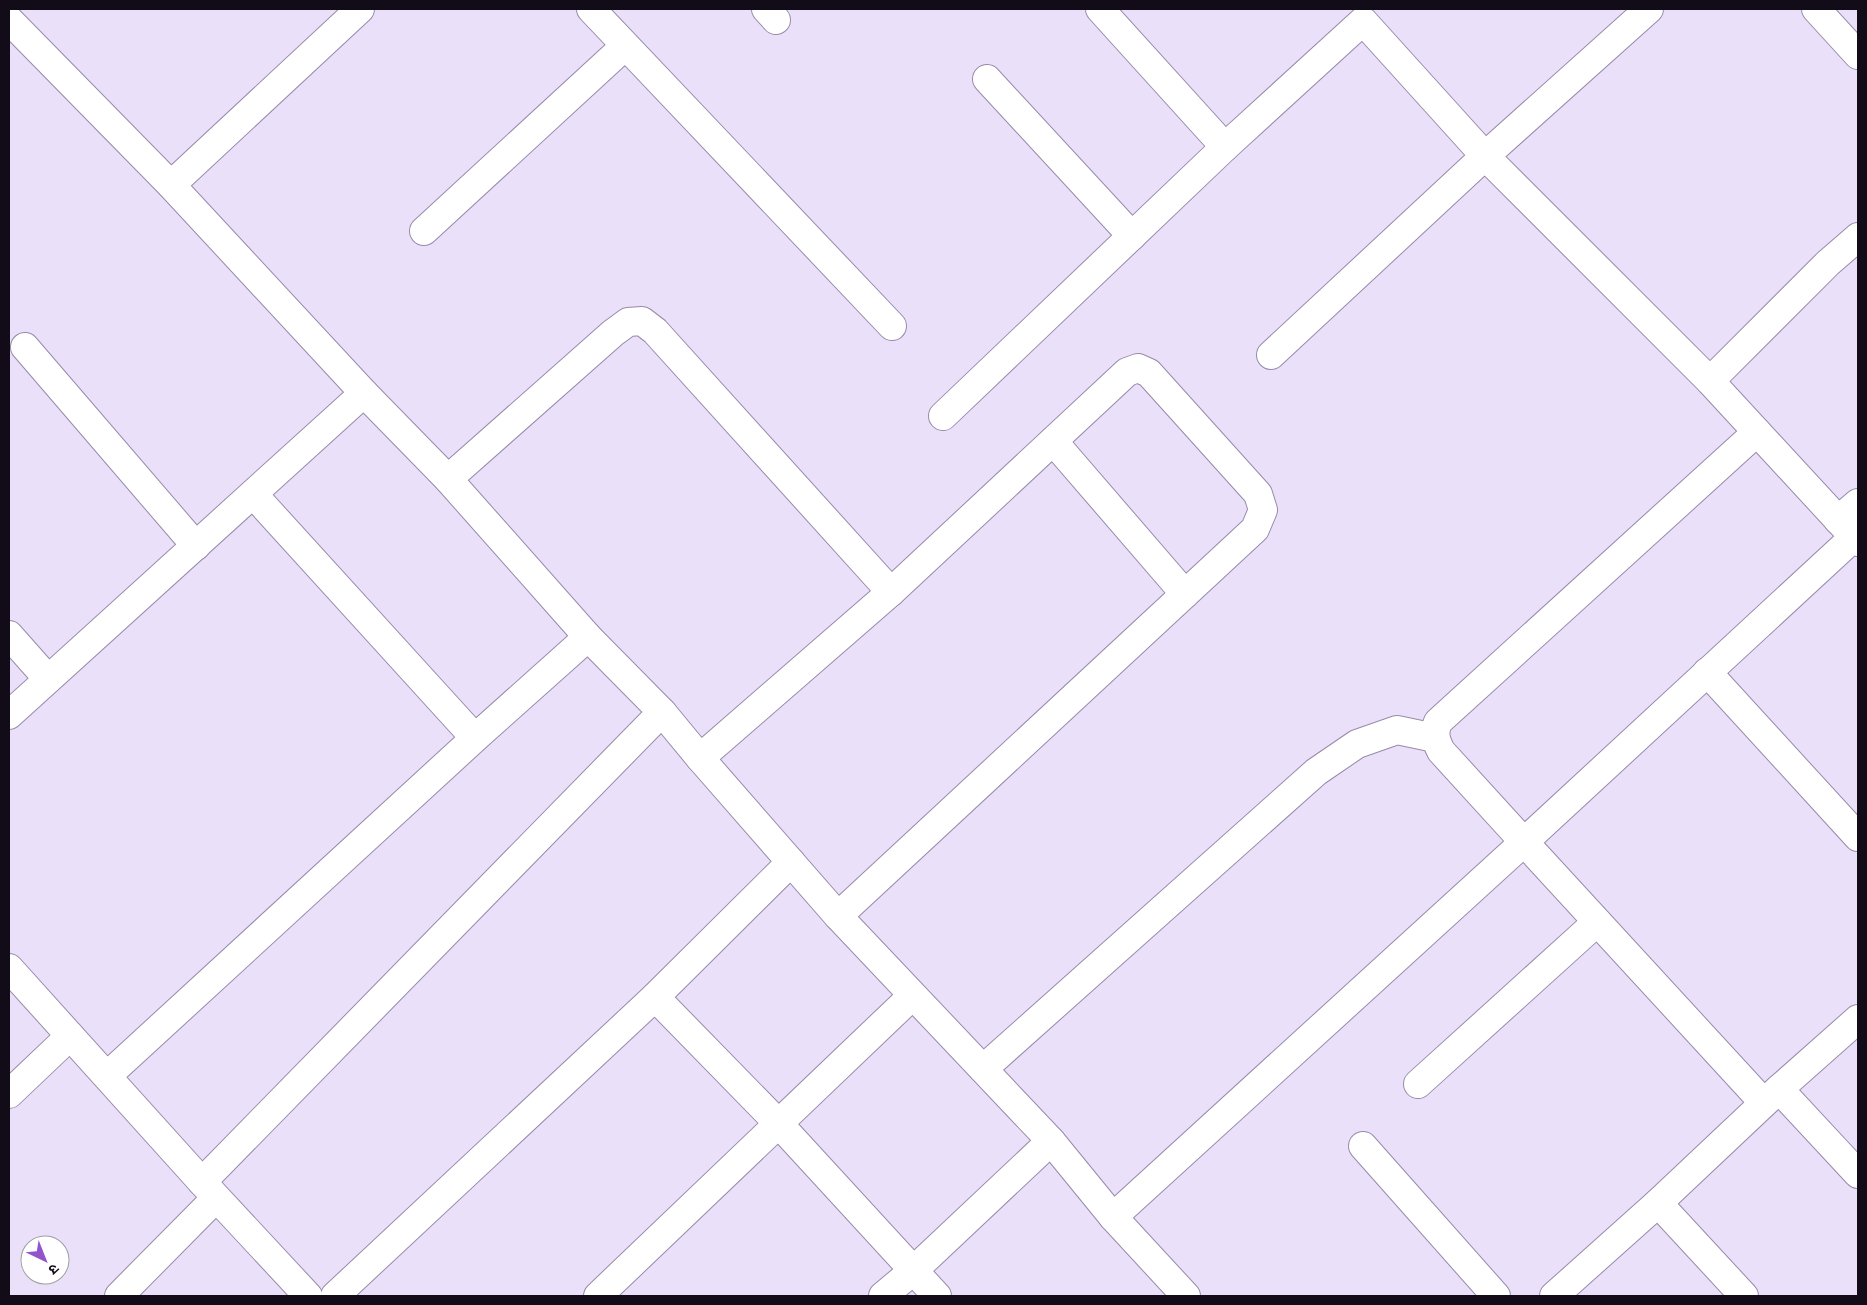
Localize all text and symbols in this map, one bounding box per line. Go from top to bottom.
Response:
north arrow [20,1235,70,1285]
text: उ [44,1260,63,1279]

